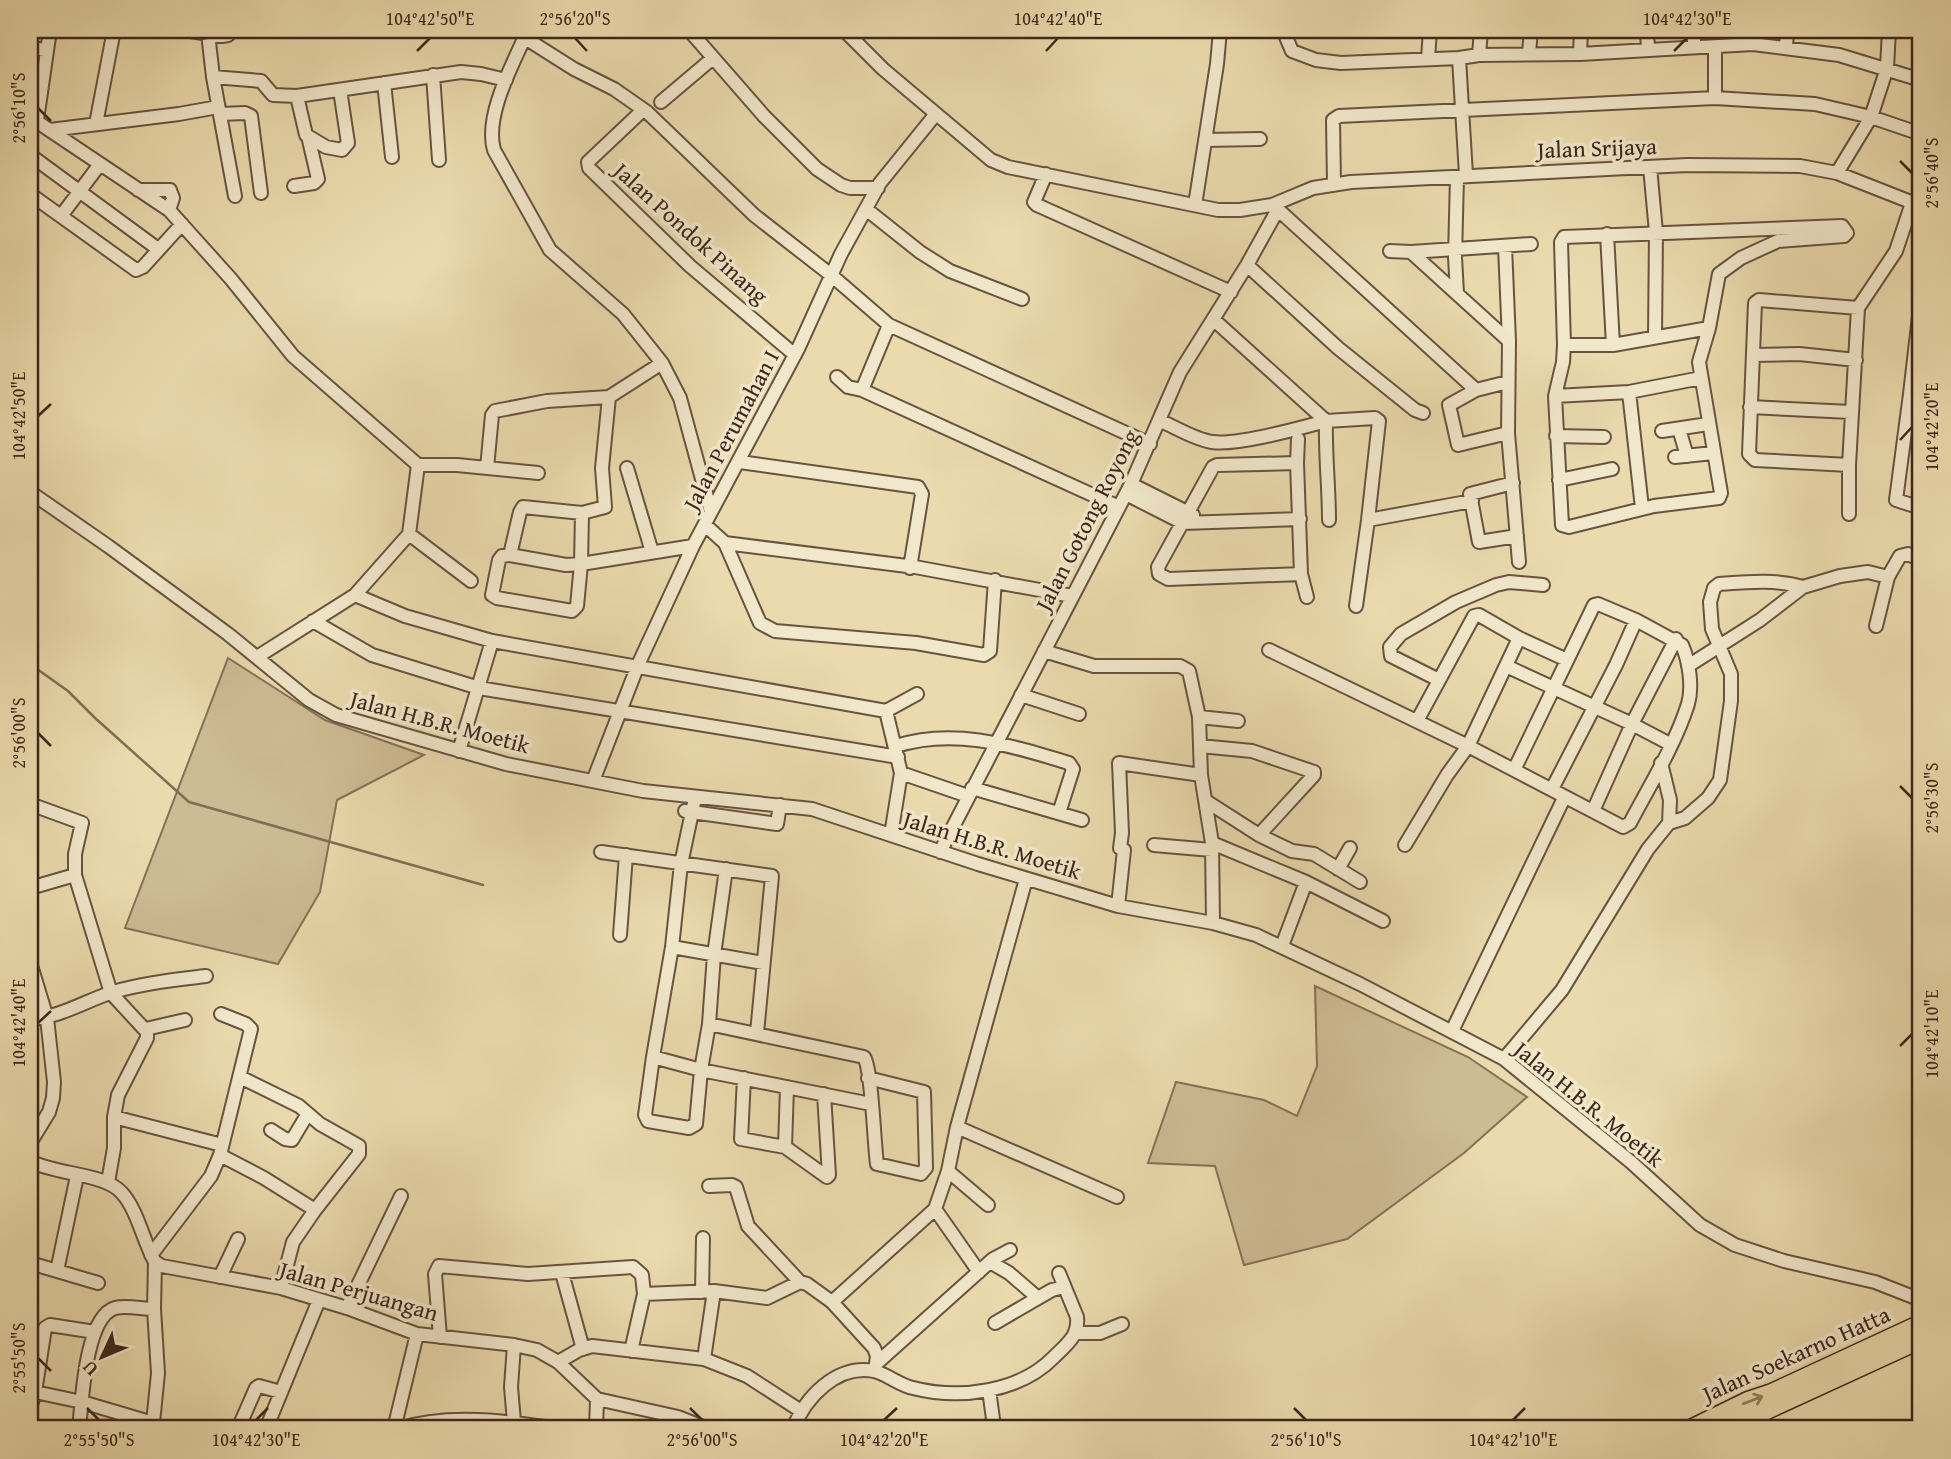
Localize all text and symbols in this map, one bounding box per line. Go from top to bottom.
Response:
text: 104°42'50"E [386,5,474,32]
text: 2°56'20"S [539,5,611,32]
text: 104°42'40"E [1014,5,1102,32]
text: 104°42'30"E [1643,5,1731,32]
text: 2°56'10"S [5,72,32,144]
street label: Jalan Srijaya [1534,129,1657,166]
text: 2°56'40"S [1918,137,1945,209]
street label: Jalan Pondok Pinang [604,152,776,312]
street label: Jalan Perumahan I [673,344,787,518]
text: 104°42'50"E [5,372,32,460]
text: 104°42'20"E [1918,383,1945,471]
street label: Jalan Gotong Royong [1025,423,1147,619]
street label: Jalan H.B.R. Moetik [344,681,534,761]
text: 2°56'00"S [5,697,32,769]
text: 2°56'30"S [1918,762,1945,834]
street label: Jalan H.B.R. Moetik [896,801,1085,887]
text: 104°42'40"E [5,979,32,1067]
text: 104°42'10"E [1918,990,1945,1078]
street label: Jalan H.B.R. Moetik [1505,1031,1672,1175]
street label: Jalan Perjuangan [273,1251,442,1329]
street label: Jalan Soekarno Hatta [1694,1297,1895,1411]
text: 2°55'50"S [5,1322,32,1394]
north arrow [66,1322,136,1392]
text: U [75,1354,104,1383]
one-way arrow [1741,1393,1763,1405]
text: 2°55'50"S [63,1426,135,1453]
text: 104°42'30"E [212,1426,300,1453]
text: 2°56'00"S [666,1426,738,1453]
text: 104°42'20"E [840,1426,928,1453]
text: 2°56'10"S [1270,1426,1342,1453]
text: 104°42'10"E [1469,1426,1557,1453]

